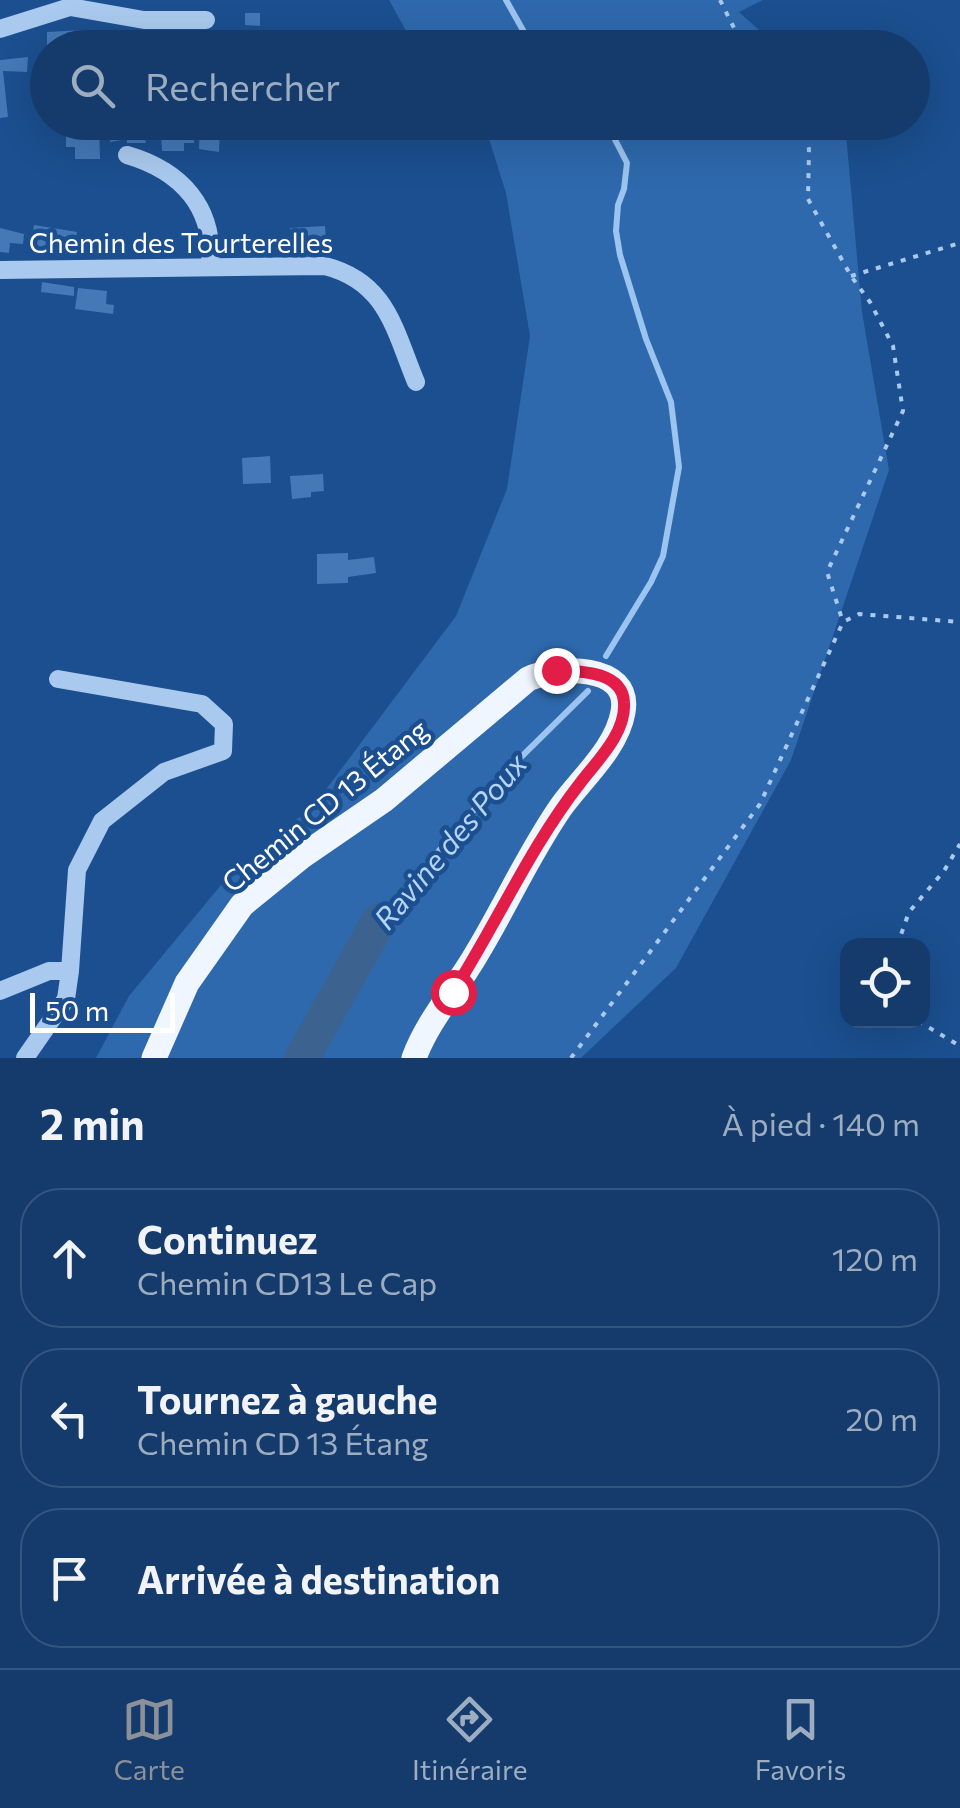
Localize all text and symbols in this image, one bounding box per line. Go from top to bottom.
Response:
search box [30,30,930,140]
icon: search [65,58,120,113]
text: Rechercher [145,62,340,109]
street label: Chemin des Tourterelles [29,225,333,259]
route end [534,648,580,694]
street label: Chemin CD 13 Étang [215,712,434,899]
water label: Ravine des Poux [365,744,534,936]
map controls [840,938,930,1028]
button: locate [840,938,930,1028]
route start [431,970,477,1016]
scale bar [30,988,175,1032]
text: 50 m [45,993,109,1027]
text: 2 min [40,1097,145,1149]
text: À pied · 140 m [722,1103,920,1143]
text: Continuez [137,1215,318,1262]
icon: ahead [42,1231,97,1286]
text: 120 m [832,1238,918,1278]
text: Chemin CD13 Le Cap [137,1262,437,1302]
text: Tournez à gauche [137,1375,438,1422]
icon: left [42,1391,97,1446]
text: 20 m [845,1398,918,1438]
text: Chemin CD 13 Étang [137,1422,429,1462]
icon: arrive [42,1551,97,1606]
text: Arrivée à destination [137,1555,500,1602]
tab: Carte [114,1692,185,1786]
tab: Itinéraire [412,1692,528,1786]
tab: Favoris [755,1692,846,1786]

